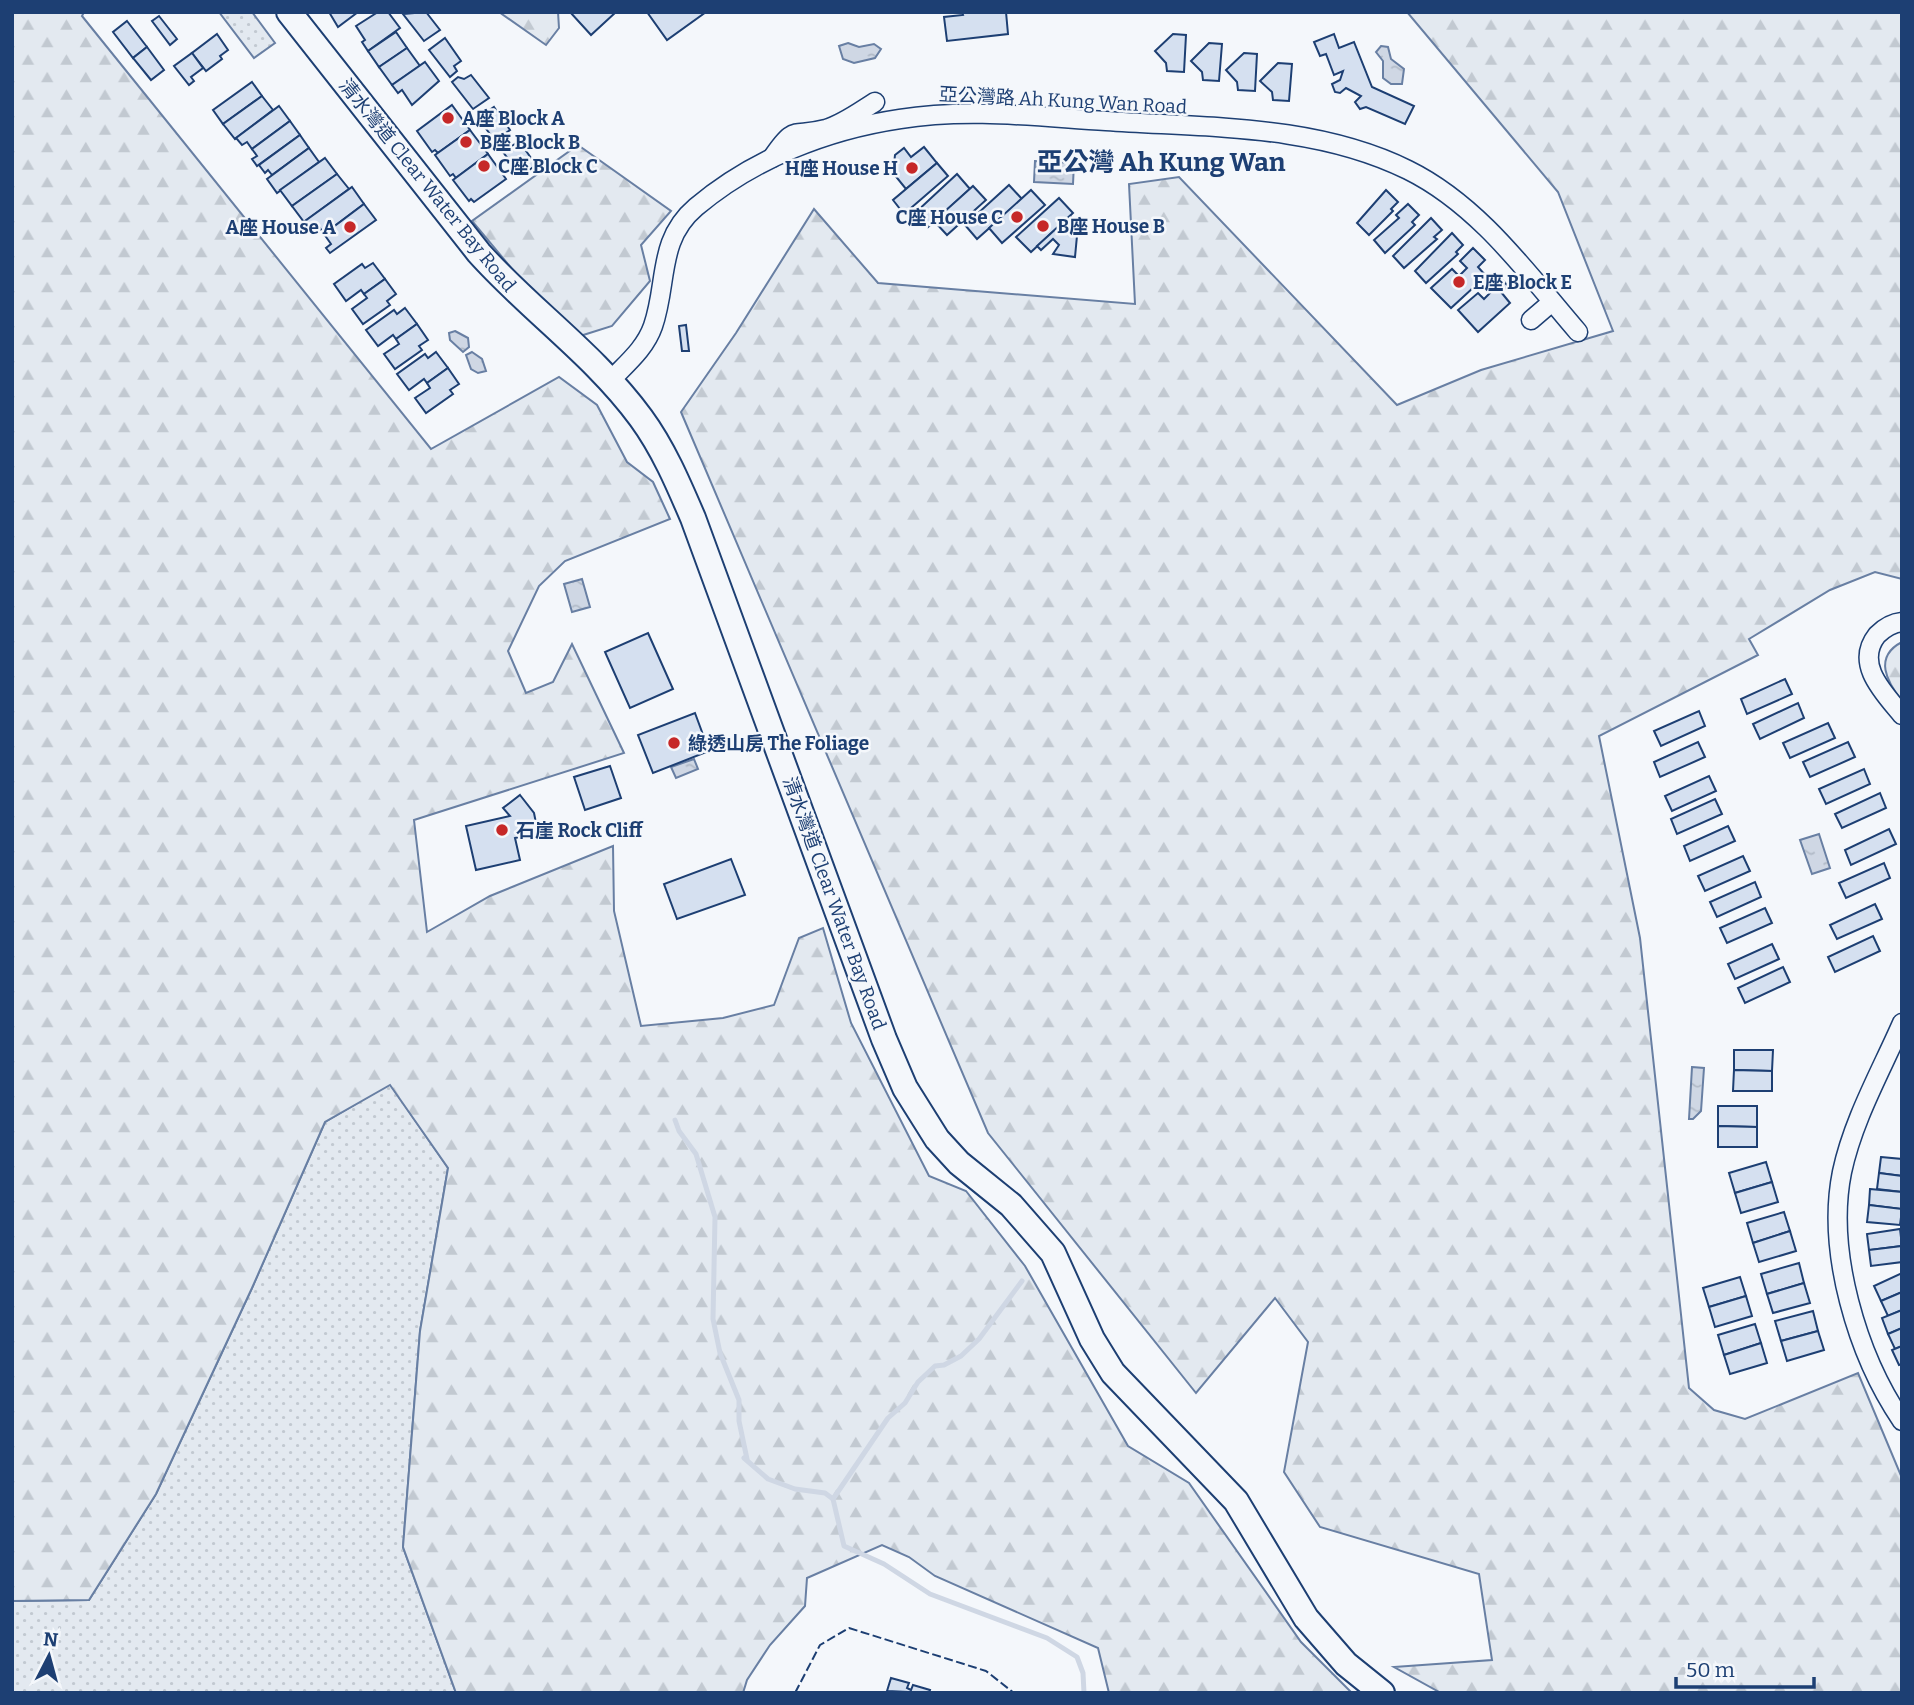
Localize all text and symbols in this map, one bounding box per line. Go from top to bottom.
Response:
street label: 清水灣道 Clear Water Bay Road [334,74,521,297]
street label: 亞公灣路 Ah Kung Wan Road [938,83,1188,118]
place label: A座 Block A [462,107,565,130]
marker: A座 Block A [440,110,456,126]
place label: B座 Block B [480,131,580,154]
marker: B座 Block B [458,134,474,150]
district label: 亞公灣 Ah Kung Wan [1036,147,1286,178]
place label: C座 Block C [498,155,598,178]
place label: H座 House H [785,157,898,180]
marker: C座 Block C [476,158,492,174]
marker: H座 House H [904,160,920,176]
place label: C座 House C [896,206,1003,229]
marker: C座 House C [1009,209,1025,225]
place label: B座 House B [1057,215,1165,238]
place label: A座 House A [226,216,336,239]
marker: B座 House B [1035,218,1051,234]
marker: A座 House A [342,219,358,235]
place label: E座 Block E [1473,271,1572,294]
marker: E座 Block E [1451,274,1467,290]
place label: 綠透山房 The Foliage [688,732,869,755]
marker: 綠透山房 The Foliage [666,735,682,751]
street label: 清水灣道 Clear Water Bay Road [778,774,891,1033]
place label: 石崖 Rock Cliff [516,819,644,842]
marker: 石崖 Rock Cliff [494,822,510,838]
north arrow [14,1621,84,1691]
text: N [42,1627,60,1652]
scale bar [1676,1646,1814,1690]
text: 50 m [1686,1657,1735,1683]

